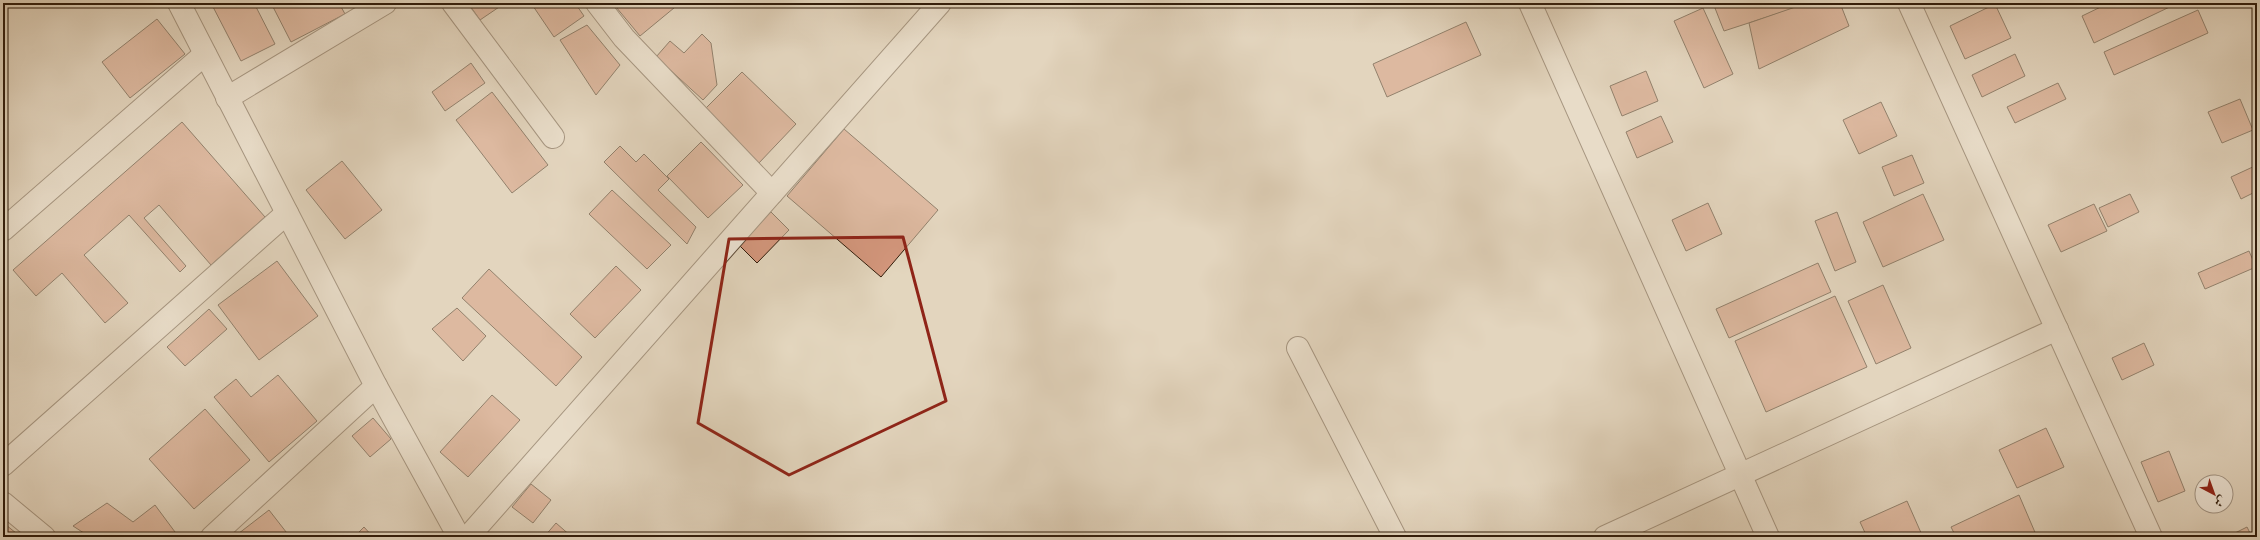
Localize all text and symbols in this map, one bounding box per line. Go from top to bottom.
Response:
north arrow [2194,474,2234,514]
text: ش [2212,493,2229,510]

